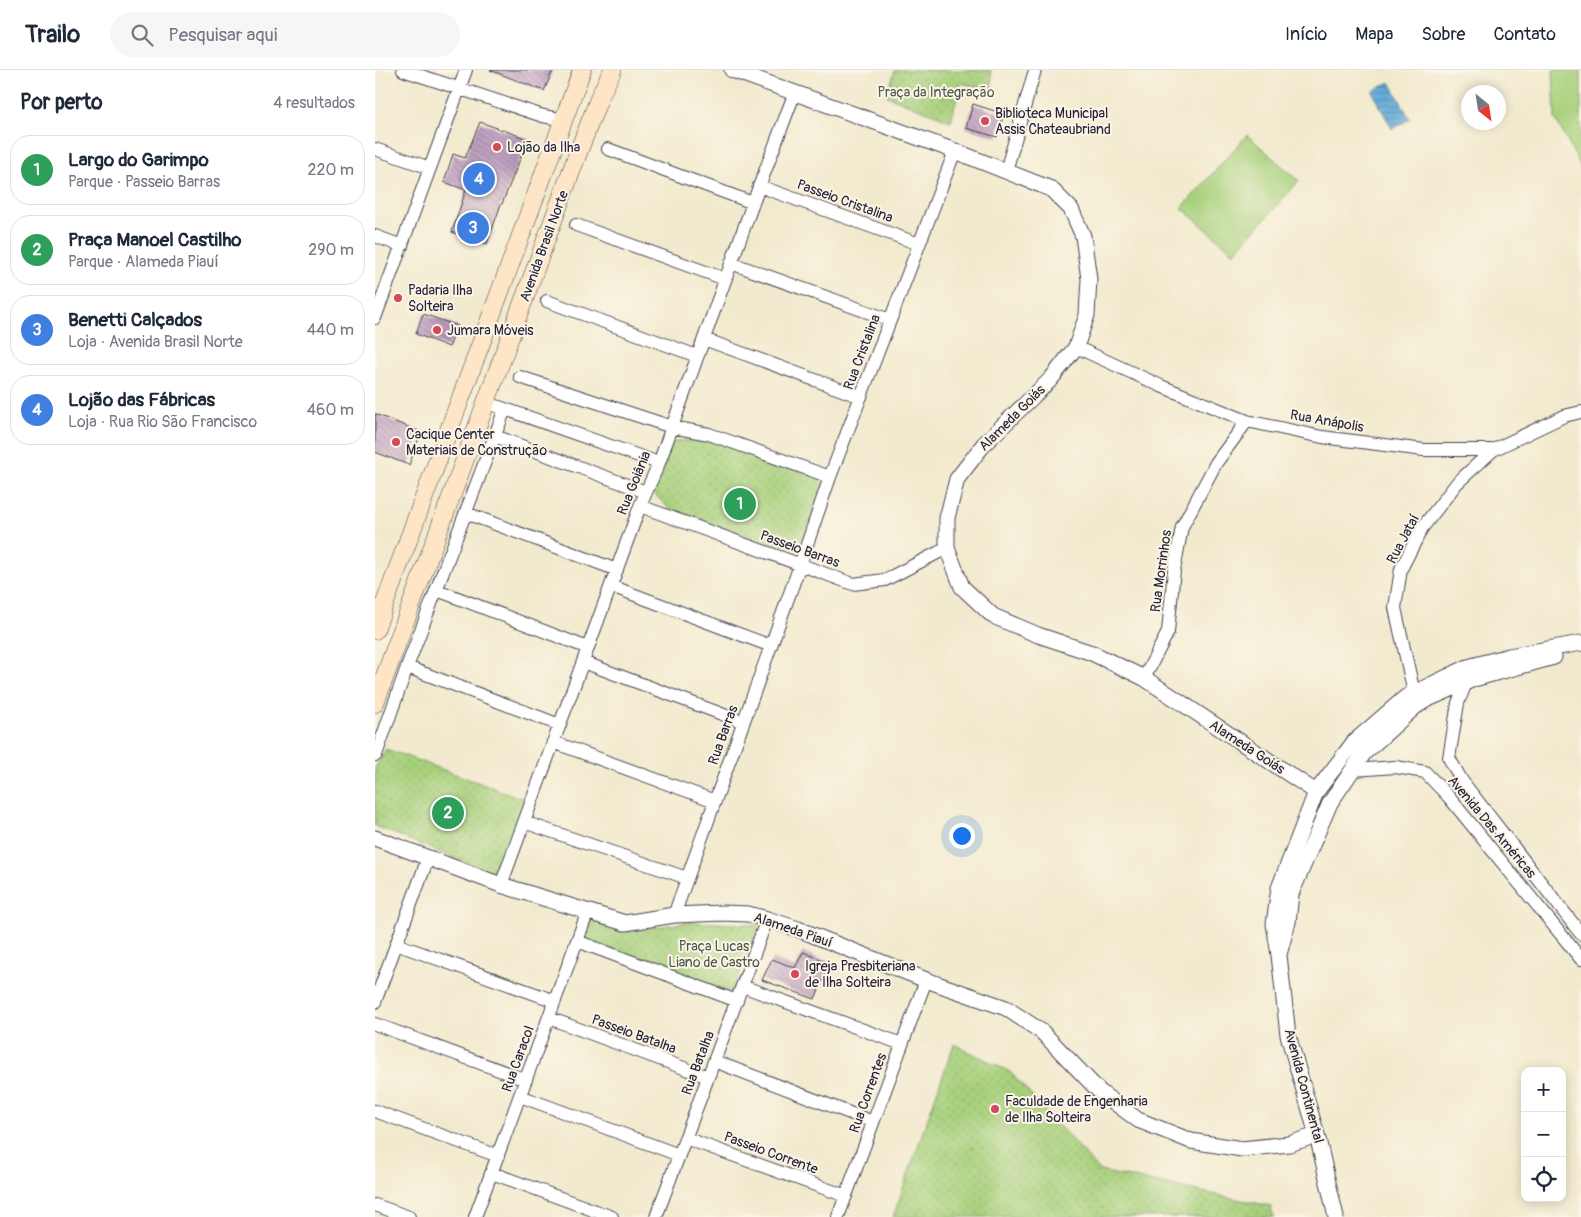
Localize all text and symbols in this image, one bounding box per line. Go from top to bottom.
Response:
search box [110,12,460,57]
text: Trailo [25,20,80,49]
icon: search [128,21,156,49]
text: Pesquisar aqui [168,23,277,47]
text: Início [1285,23,1327,46]
text: Mapa [1355,23,1393,46]
text: Sobre [1421,23,1465,46]
text: Contato [1493,23,1556,46]
park label: Praça da Integração [878,84,995,101]
north arrow [1461,85,1506,130]
text: Por perto [20,89,102,116]
text: 4 resultados [273,93,355,113]
place label: Biblioteca Municipal Assis Chateaubriand [995,105,1111,138]
marker: Biblioteca Municipal Assis Chateaubriand [979,115,991,127]
place label: Lojão da Ilha [507,139,580,156]
marker: Lojão da Ilha [491,141,503,153]
text: Largo do Garimpo [68,148,209,172]
text: 1 [34,160,40,180]
text: 220 m [308,160,354,180]
pin: 4 [463,160,495,198]
text: Parque · Passeio Barras [68,172,220,192]
street label: Passeio Cristalina [795,176,895,226]
street label: Avenida Brasil Norte [516,188,572,304]
pin: 3 [457,209,489,247]
text: Praça Manoel Castilho [68,228,242,252]
text: 2 [33,240,41,260]
text: 290 m [308,240,354,260]
text: Parque · Alameda Piauí [68,252,219,272]
place label: Padaria Ilha Solteira [408,282,472,315]
marker: Padaria Ilha Solteira [392,292,404,304]
text: Benetti Calçados [68,308,202,332]
street label: Rua Cristalina [840,312,884,392]
text: 3 [33,320,41,340]
text: 440 m [307,320,354,340]
place label: Jumara Móveis [447,322,534,339]
marker: Jumara Móveis [431,324,443,336]
text: Loja · Avenida Brasil Norte [68,332,243,352]
street label: Alameda Goiás [975,381,1049,455]
text: Lojão das Fábricas [68,388,215,412]
text: 4 [32,400,42,420]
text: 460 m [307,400,354,420]
street label: Rua Anápolis [1289,406,1366,436]
text: Loja · Rua Rio São Francisco [68,412,257,432]
place label: Cacique Center Materiais de Construção [406,426,548,459]
marker: Cacique Center Materiais de Construção [390,436,402,448]
street label: Rua Goiânia [613,449,655,517]
pin: 1 [724,485,756,523]
street label: Rua Jataí [1383,511,1423,567]
street label: Passeio Barras [758,527,843,571]
street label: Rua Morrinhos [1147,528,1175,613]
street label: Rua Barras [704,702,742,767]
street label: Alameda Goiás [1206,716,1289,778]
street label: Avenida Das Américas [1444,772,1540,882]
pin: 2 [432,794,464,832]
your location [949,823,975,849]
street label: Alameda Piauí [751,909,835,951]
park label: Praça Lucas Liano de Castro [668,938,760,971]
place label: Igreja Presbiteriana de Ilha Solteira [805,958,916,991]
marker: Igreja Presbiteriana de Ilha Solteira [789,968,801,980]
street label: Passeio Batalha [589,1011,679,1057]
street label: Rua Caracol [498,1024,538,1094]
street label: Avenida Continental [1281,1027,1327,1145]
street label: Rua Batalha [678,1029,718,1097]
street label: Rua Correntes [846,1050,891,1135]
map controls [1521,1067,1566,1202]
button: + [1521,1067,1566,1112]
place label: Faculdade de Engenharia de Ilha Solteira [1005,1093,1148,1126]
marker: Faculdade de Engenharia de Ilha Solteira [989,1103,1001,1115]
button: − [1521,1112,1566,1157]
street label: Passeio Corrente [722,1128,820,1178]
button: locate [1521,1157,1566,1202]

